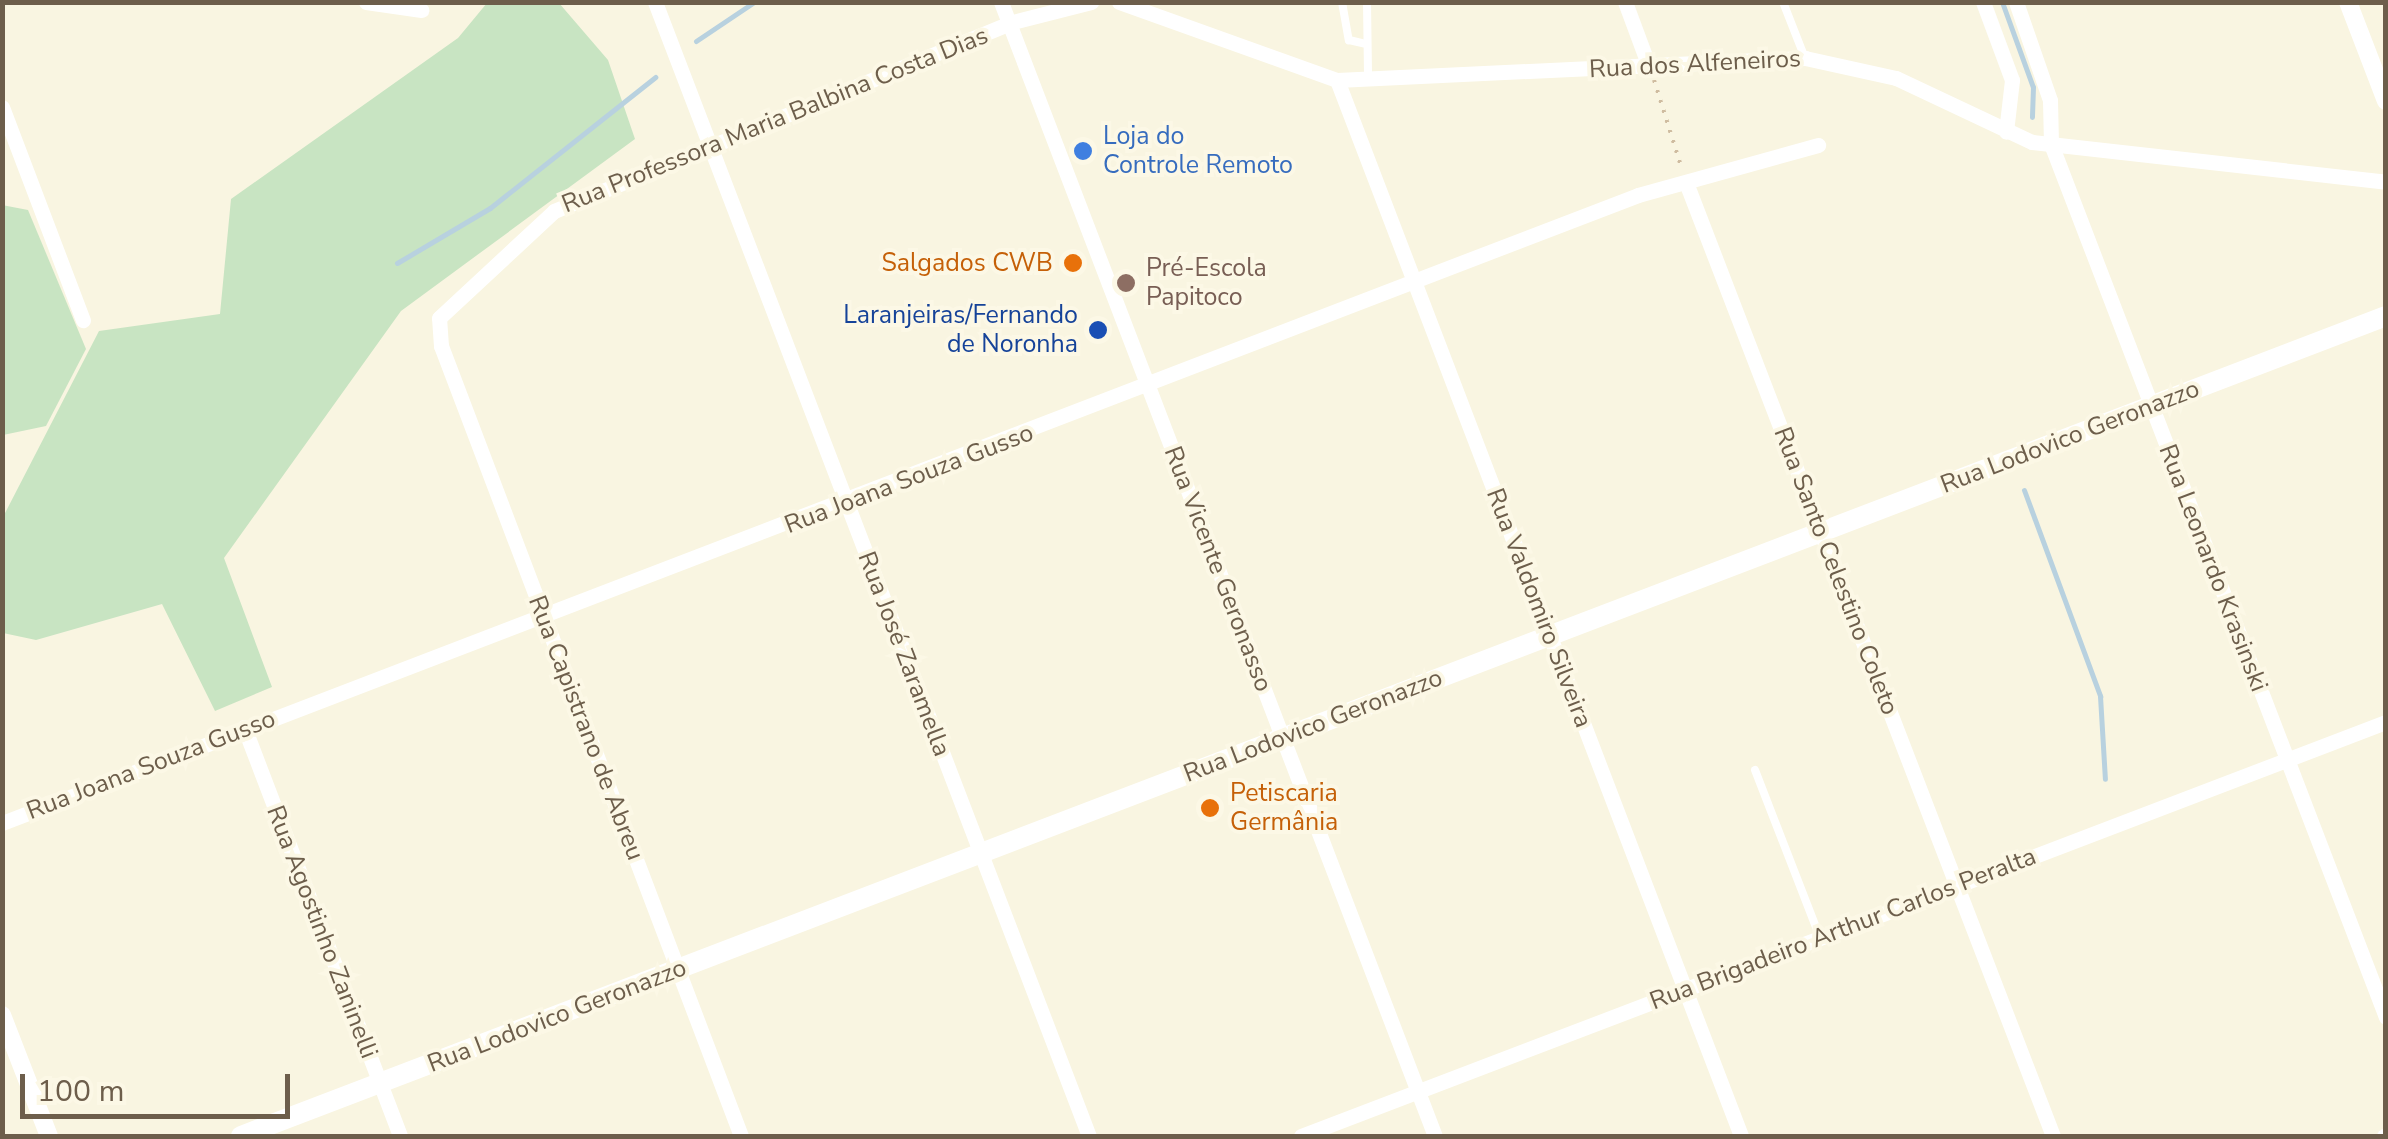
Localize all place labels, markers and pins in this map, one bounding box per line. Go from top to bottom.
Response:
place label: Loja do Controle Remoto [1103,122,1293,181]
marker: Loja do Controle Remoto [1072,140,1094,162]
place label: Salgados CWB [881,248,1053,278]
marker: Salgados CWB [1062,252,1084,274]
place label: Pré-Escola Papitoco [1146,254,1267,313]
marker: Pré-Escola Papitoco [1115,272,1137,294]
place label: Laranjeiras/Fernando de Noronha [843,301,1078,360]
marker: Laranjeiras/Fernando de Noronha [1087,319,1109,341]
place label: Petiscaria Germânia [1230,779,1338,838]
marker: Petiscaria Germânia [1199,797,1221,819]

